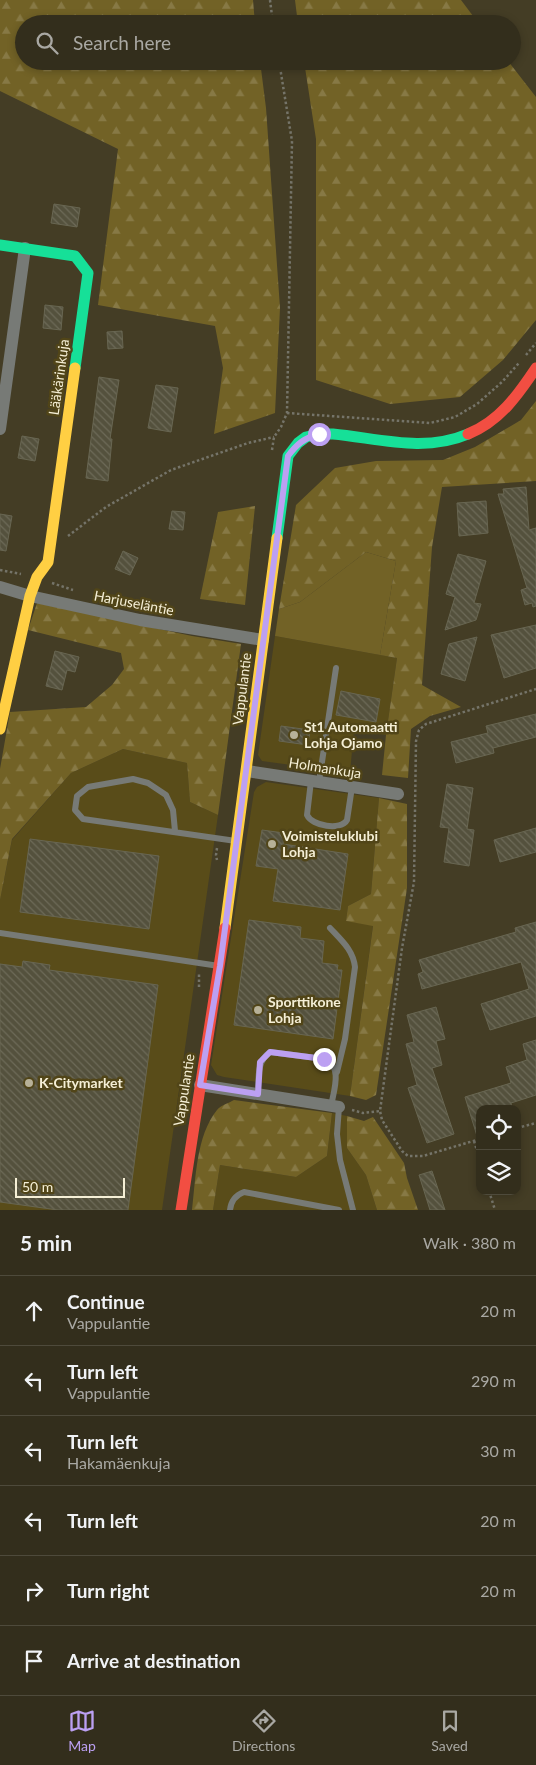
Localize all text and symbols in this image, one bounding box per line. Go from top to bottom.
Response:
search box [15,15,521,70]
icon: search [33,29,61,57]
text: Search here [73,31,171,54]
street label: Lääkärinkuja [45,338,72,416]
route start [308,423,331,446]
street label: Harjuseläntie [93,586,176,619]
street label: Vappulantie [229,652,254,726]
place label: St1 Automaatti Lohja Ojamo [304,718,398,751]
marker: St1 Automaatti Lohja Ojamo [288,729,300,741]
street label: Holmankuja [288,753,363,782]
place label: Voimisteluklubi Lohja [281,827,378,860]
marker: Voimisteluklubi Lohja [266,838,278,850]
place label: Sporttikone Lohja [268,993,341,1026]
marker: Sporttikone Lohja [252,1004,264,1016]
route end [313,1048,336,1071]
street label: Vappulantie [169,1053,198,1127]
place label: K-Citymarket [39,1074,123,1091]
marker: K-Citymarket [23,1077,35,1089]
map controls [476,1105,521,1195]
button: locate [476,1105,521,1150]
button: layers [476,1150,521,1195]
scale bar [15,1175,125,1198]
text: 50 m [22,1178,53,1195]
text: 5 min [20,1230,72,1255]
text: Walk · 380 m [423,1233,516,1252]
text: Continue [67,1290,145,1313]
icon: ahead [20,1297,48,1325]
text: 20 m [480,1301,516,1320]
text: Vappulantie [67,1313,150,1332]
text: Turn left [67,1360,138,1383]
icon: left [20,1367,48,1395]
text: 290 m [471,1371,516,1390]
text: Vappulantie [67,1383,150,1402]
text: Turn left [67,1430,138,1453]
icon: left [20,1437,48,1465]
text: 30 m [480,1441,516,1460]
text: Hakamäenkuja [67,1453,170,1472]
icon: left [20,1507,48,1535]
text: Turn left [67,1509,138,1532]
text: 20 m [480,1511,516,1530]
icon: right [20,1577,48,1605]
text: Turn right [67,1579,149,1602]
text: 20 m [480,1581,516,1600]
icon: arrive [20,1647,48,1675]
text: Arrive at destination [67,1649,240,1672]
tab: Map [68,1707,96,1754]
tab: Directions [232,1707,295,1754]
tab: Saved [431,1707,468,1754]

